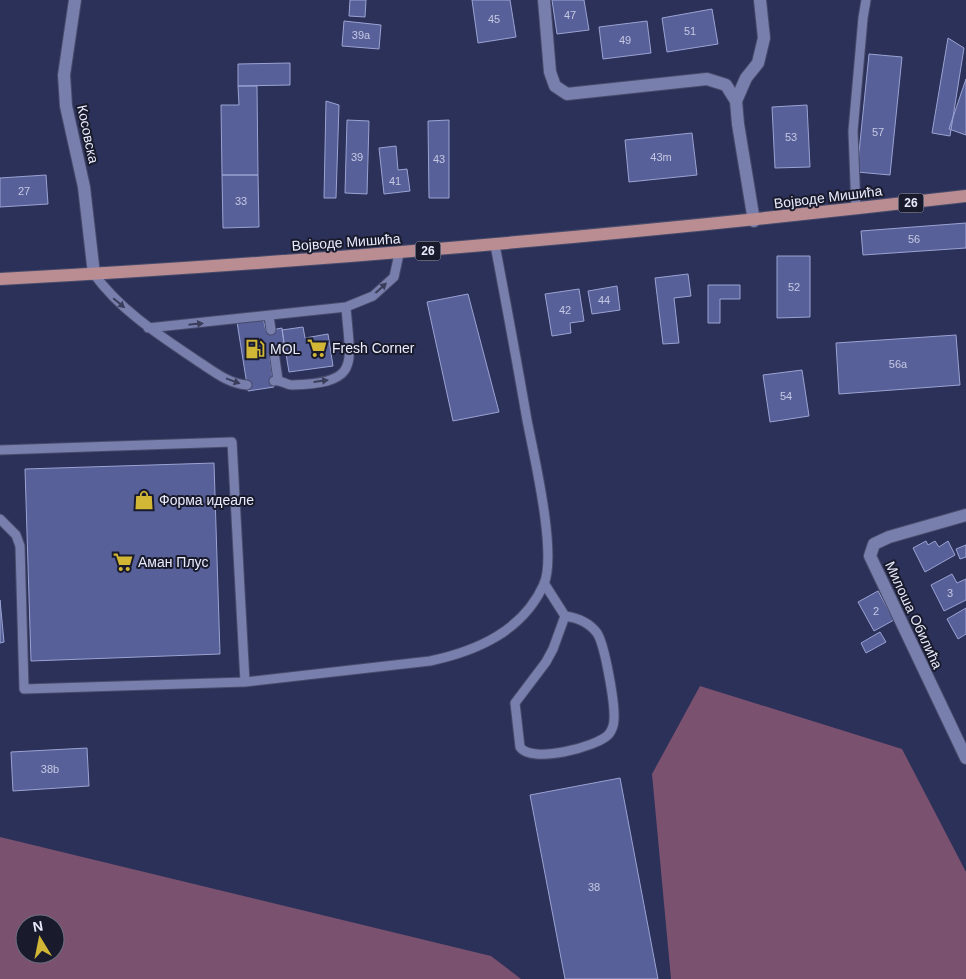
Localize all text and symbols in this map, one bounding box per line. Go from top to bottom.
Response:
house number: 47 [564,9,576,21]
house number: 45 [488,13,500,25]
house number: 51 [684,25,696,37]
house number: 39a [352,29,371,41]
house number: 49 [619,34,631,46]
street label: Косовска [74,103,102,165]
house number: 57 [872,126,884,138]
house number: 53 [785,131,797,143]
house number: 39 [351,151,363,163]
house number: 43m [650,151,672,163]
house number: 43 [433,153,445,165]
house number: 41 [389,175,401,187]
street label: Војводе Мишића [773,182,883,212]
house number: 27 [18,185,30,197]
road number: 26 [898,194,924,212]
house number: 33 [235,195,247,207]
street label: Војводе Мишића [291,230,401,254]
house number: 56 [908,233,920,245]
road number: 26 [416,242,440,260]
house number: 52 [788,281,800,293]
one-way arrow [375,282,387,294]
house number: 44 [598,294,610,306]
one-way arrow [113,297,126,308]
house number: 42 [559,304,571,316]
one-way arrow [188,320,204,328]
supermarket icon: Fresh Corner [306,337,328,359]
fuel station icon: MOL [244,338,266,360]
place label: Fresh Corner [332,340,415,356]
place label: MOL [270,341,301,357]
house number: 56a [889,358,908,370]
one-way arrow [313,377,329,385]
one-way arrow [226,378,241,385]
house number: 54 [780,390,792,402]
shop icon: Форма идеале [133,489,155,511]
place label: Форма идеале [159,492,254,508]
supermarket icon: Аман Плус [112,551,134,573]
place label: Аман Плус [138,554,208,570]
street label: Милоша Обилића [882,559,946,671]
house number: 3 [947,587,953,599]
house number: 2 [873,605,879,617]
house number: 38b [41,763,59,775]
house number: 38 [588,881,600,893]
north arrow [15,914,65,964]
text: N [31,917,44,935]

